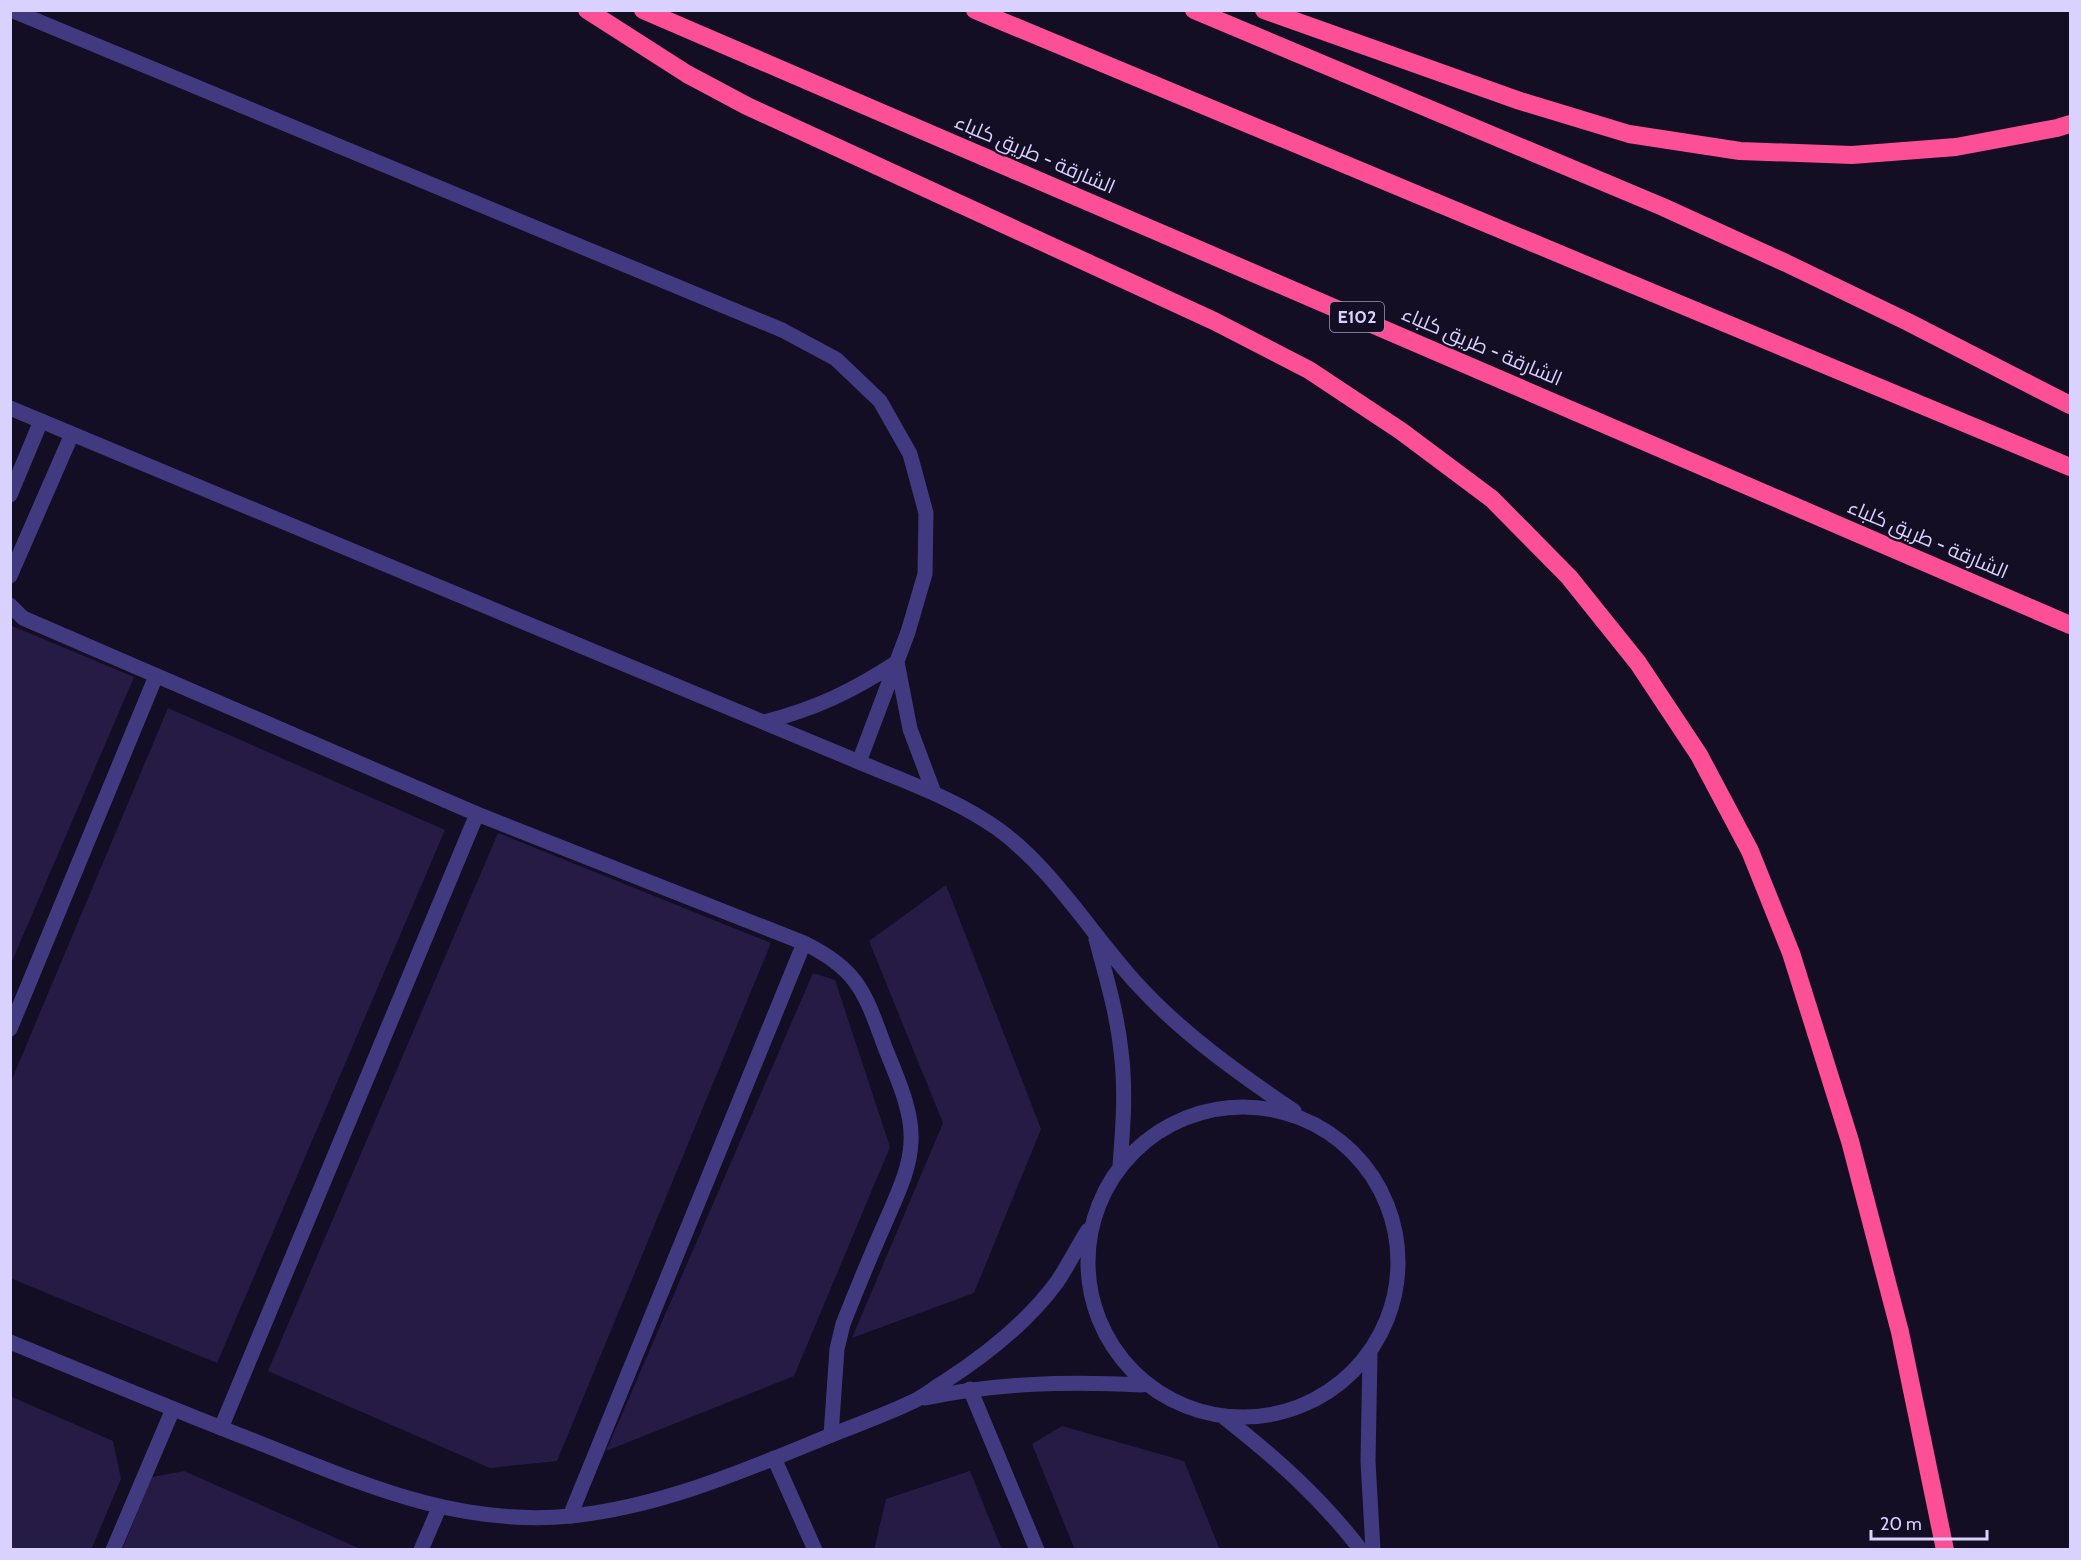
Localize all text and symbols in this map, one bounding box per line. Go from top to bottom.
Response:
street label: الشارقة - طريق كلباء [951,109,1119,200]
street label: الشارقة - طريق كلباء [1398,301,1566,392]
road number: E102 [1330,302,1384,332]
street label: الشارقة - طريق كلباء [1844,494,2012,585]
scale bar [1871,1503,1986,1541]
text: 20 m [1880,1513,1922,1535]

